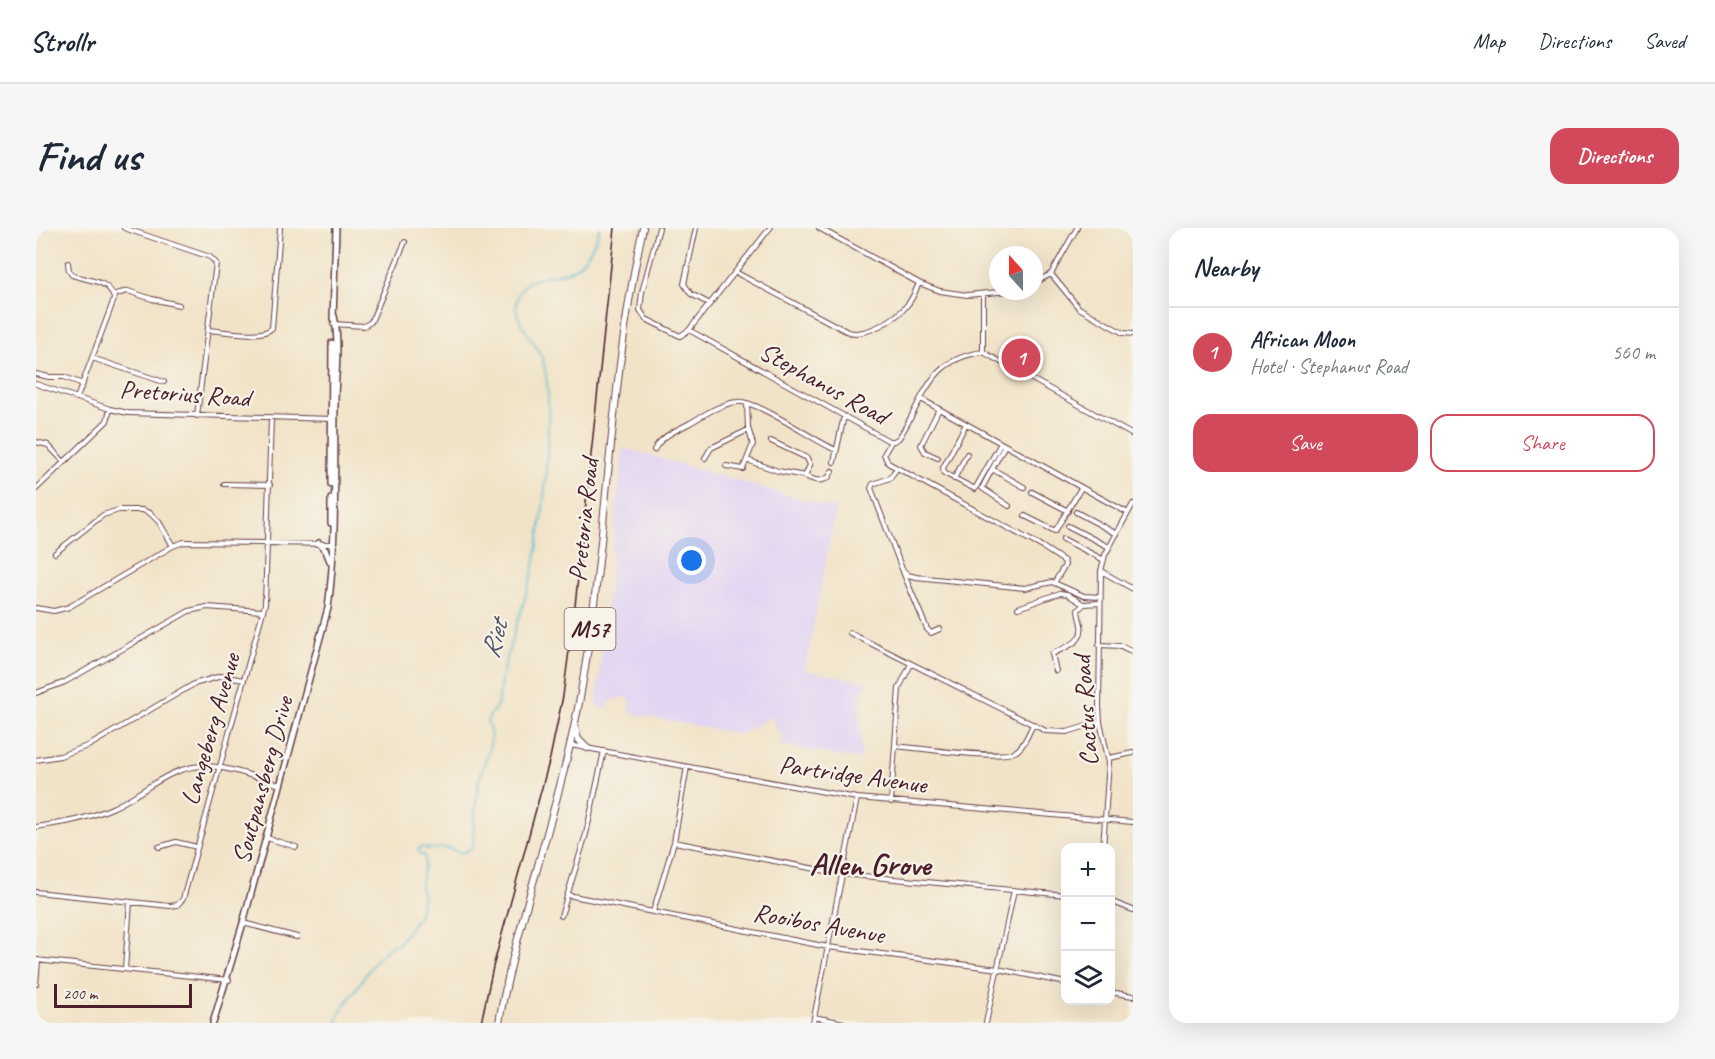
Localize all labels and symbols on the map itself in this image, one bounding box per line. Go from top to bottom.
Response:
north arrow [989,246,1043,300]
street label: Stephanus Road [754,335,897,434]
pin: 1 [1002,336,1040,380]
street label: Pretorius Road [119,372,255,415]
street label: Pretoria Road [561,453,607,583]
your location [677,546,706,575]
road number: M57 [564,608,616,650]
water label: Riet [473,612,517,662]
street label: Langeberg Avenue [173,648,248,809]
street label: Cactus Road [1065,651,1106,767]
street label: Soutpansberg Drive [224,691,301,867]
street label: Partridge Avenue [777,748,930,801]
district label: Allen Grove [809,844,933,885]
street label: Rooibos Avenue [751,896,890,952]
scale bar [54,981,192,1008]

